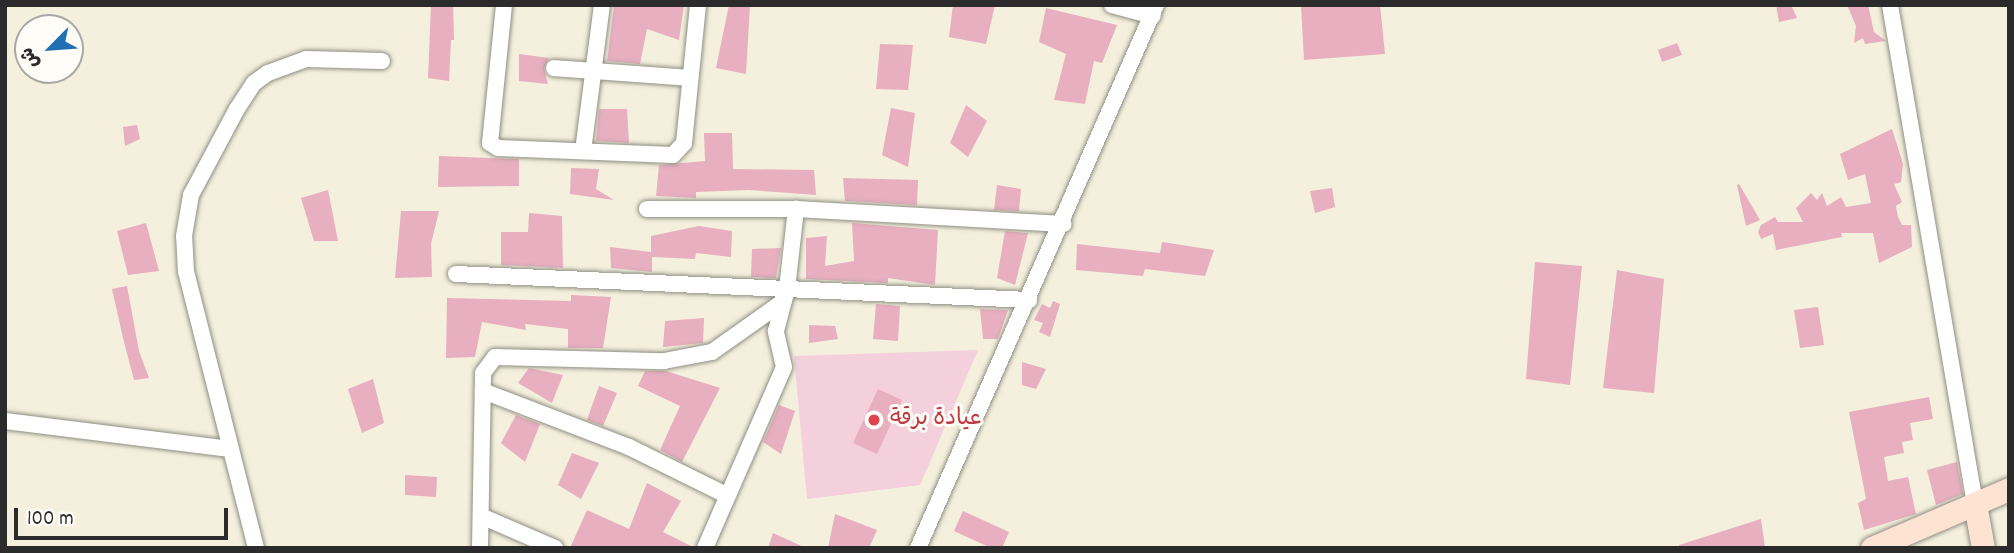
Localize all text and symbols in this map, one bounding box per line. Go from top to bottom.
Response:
north arrow [14,14,84,84]
text: ش [15,42,48,72]
place label: عيادة برقة [890,406,982,434]
marker: عيادة برقة [864,410,884,430]
scale bar [18,494,231,538]
text: 100 m [27,505,74,535]

